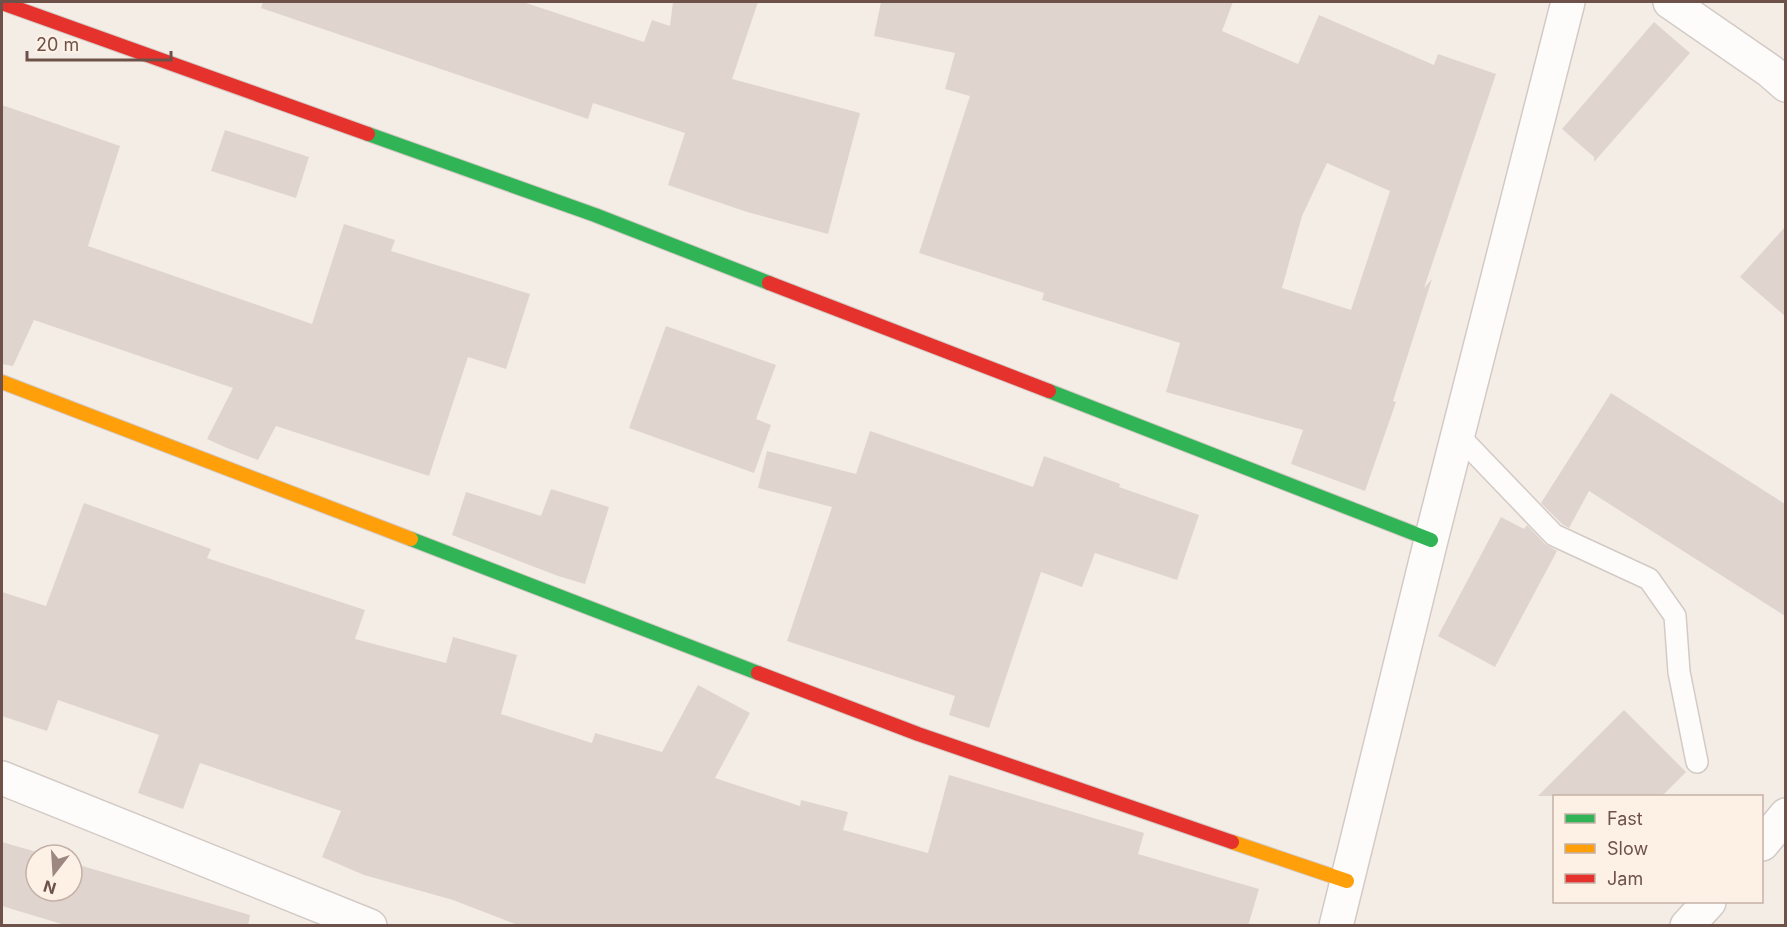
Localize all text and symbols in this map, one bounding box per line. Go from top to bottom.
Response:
scale bar [27,24,171,62]
text: 20 m [36,34,79,55]
legend [1553,795,1763,903]
text: Fast [1607,808,1643,829]
text: Slow [1607,838,1648,859]
north arrow [24,843,84,903]
text: Jam [1607,868,1643,889]
text: N [41,876,58,899]

